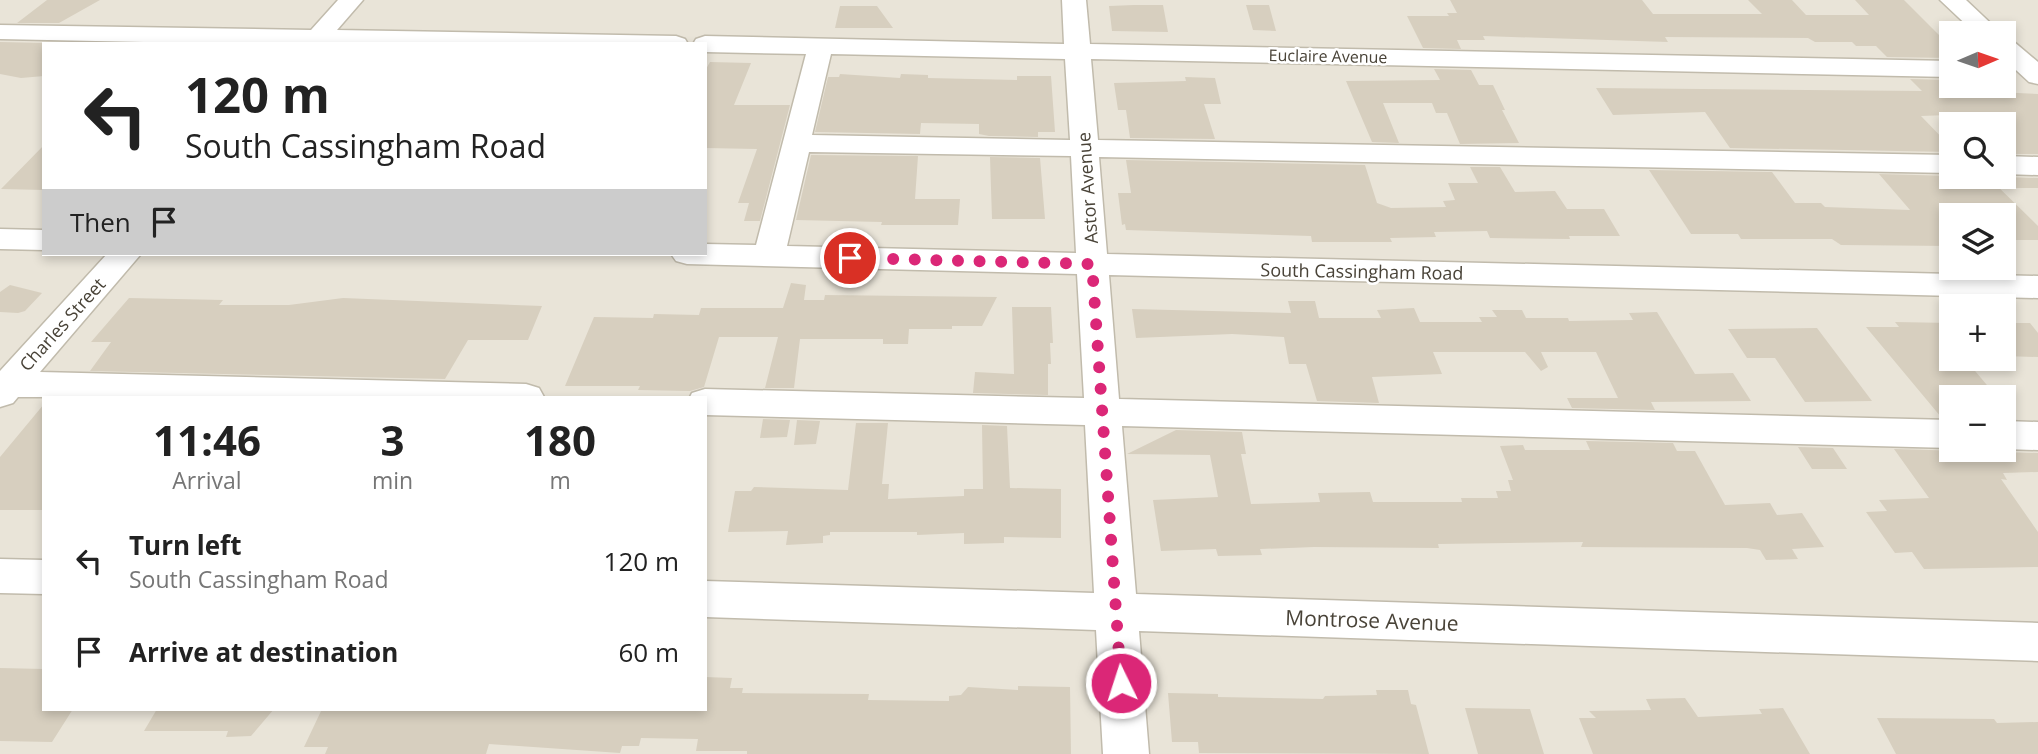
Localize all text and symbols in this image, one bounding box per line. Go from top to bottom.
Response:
north arrow [1939,21,2016,98]
map controls [1939,21,2016,462]
street label: Euclaire Avenue [1268,44,1388,68]
text: 120 m [185,61,330,127]
icon: left [70,70,161,161]
button: search [1939,112,2016,189]
text: South Cassingham Road [185,124,546,167]
street label: Astor Avenue [1071,131,1103,245]
icon: arrive [145,203,183,241]
button: layers [1939,203,2016,280]
text: Then [70,204,131,240]
pin [820,228,880,288]
icon: arrive [831,239,869,277]
street label: South Cassingham Road [1260,257,1464,285]
street label: Charles Street [14,272,110,376]
button: + [1939,294,2016,371]
button: − [1939,385,2016,462]
text: 11:46 [153,411,261,468]
text: 3 [380,411,405,468]
text: 180 [524,411,596,468]
text: Arrival [172,464,242,496]
text: min [372,464,413,496]
text: m [549,464,571,496]
text: Turn left [129,527,241,563]
icon: left [70,542,108,580]
text: 120 m [604,543,679,579]
text: South Cassingham Road [129,563,388,595]
street label: Montrose Avenue [1285,603,1459,637]
icon: arrive [70,633,108,671]
text: Arrive at destination [129,634,398,670]
text: 60 m [618,634,679,670]
position arrow [1084,646,1158,720]

